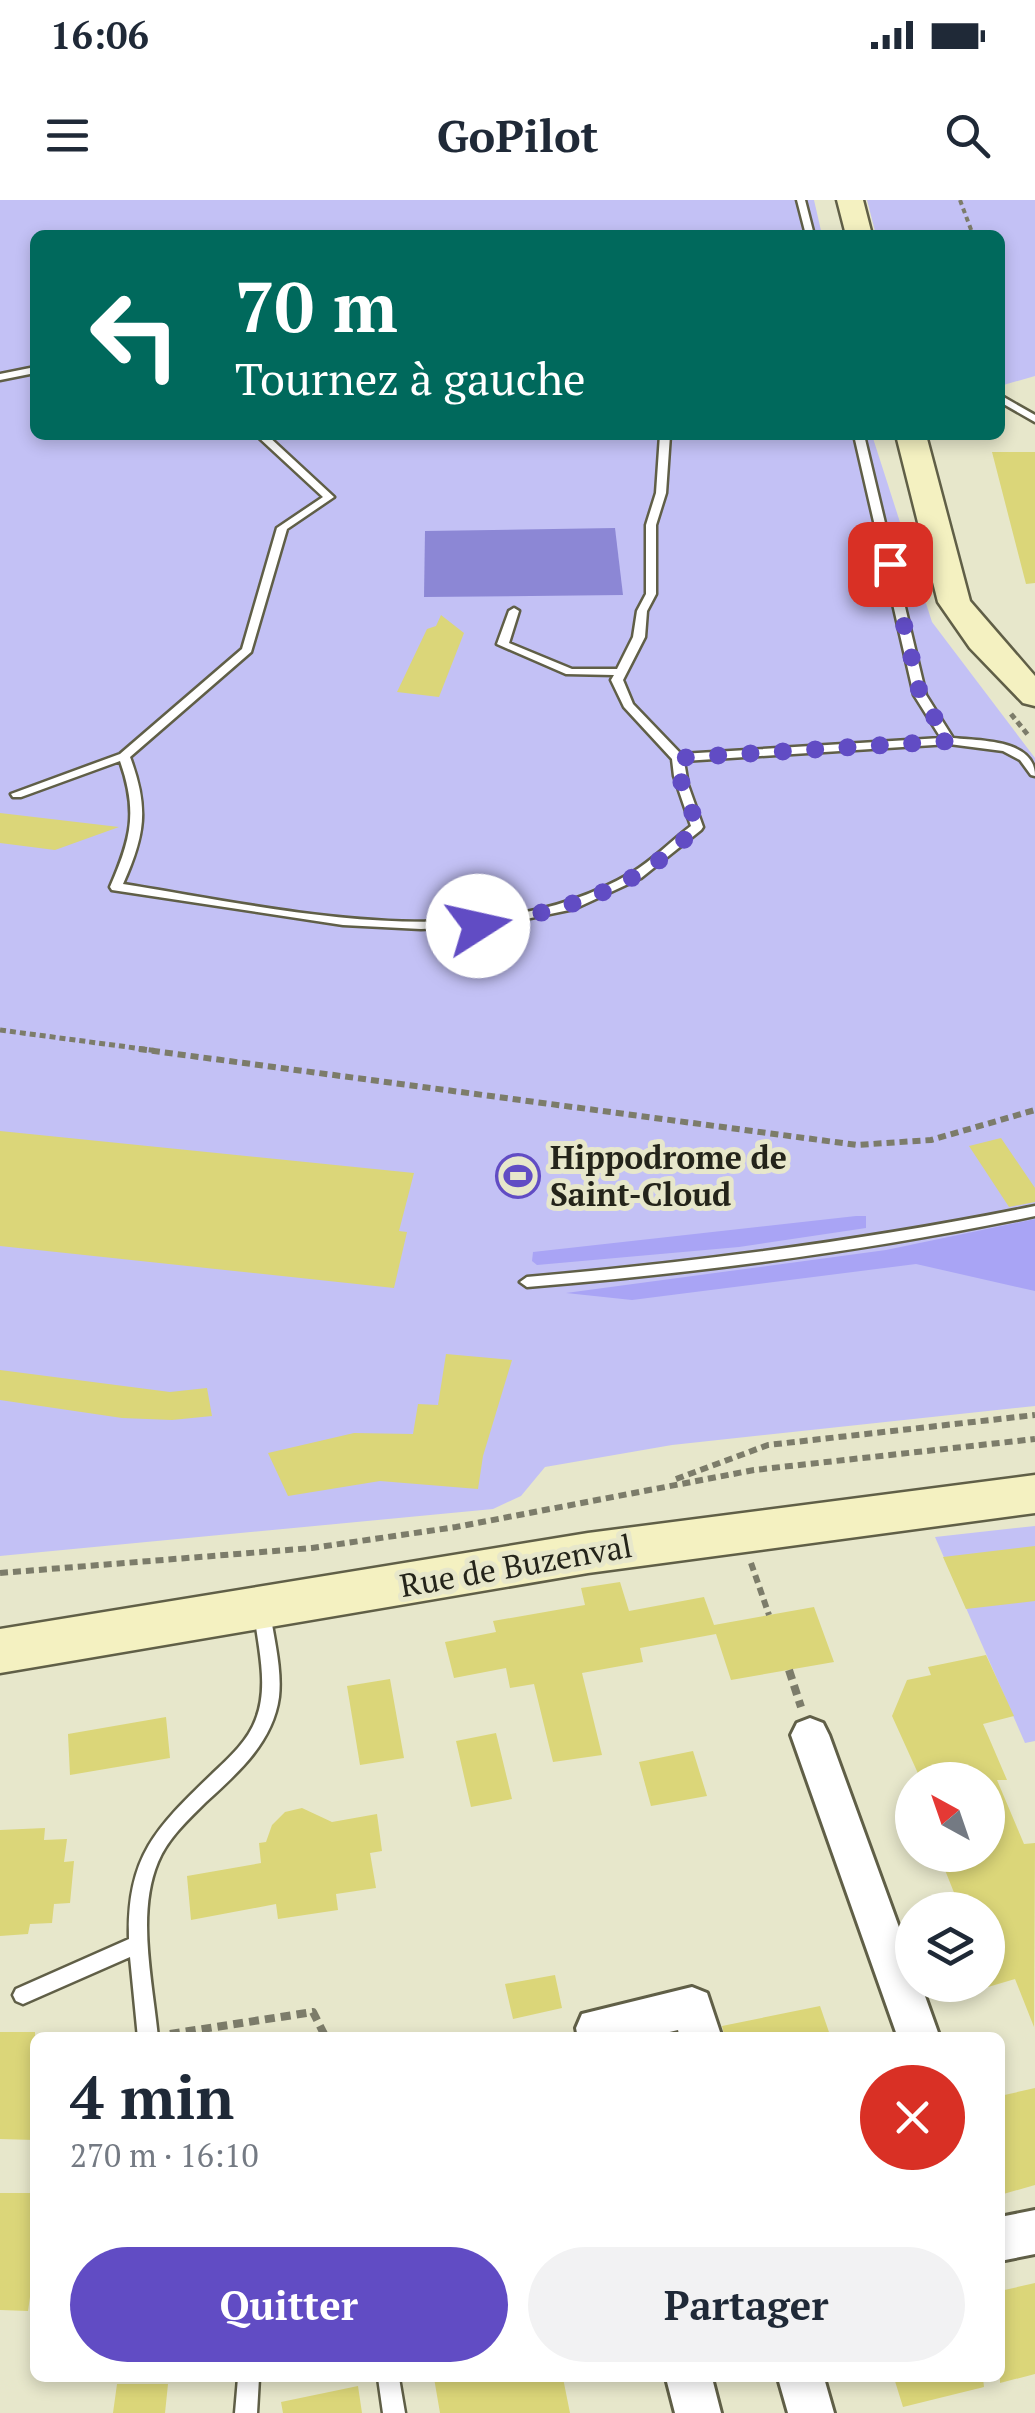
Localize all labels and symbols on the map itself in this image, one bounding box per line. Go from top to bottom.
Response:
pin [848,522,933,607]
position arrow [426,874,530,978]
place label: Hippodrome de Saint-Cloud [550,1136,787,1215]
sports icon: Hippodrome de Saint-Cloud [495,1153,541,1199]
street label: Rue de Buzenval [397,1524,635,1606]
north arrow [895,1762,1005,1872]

